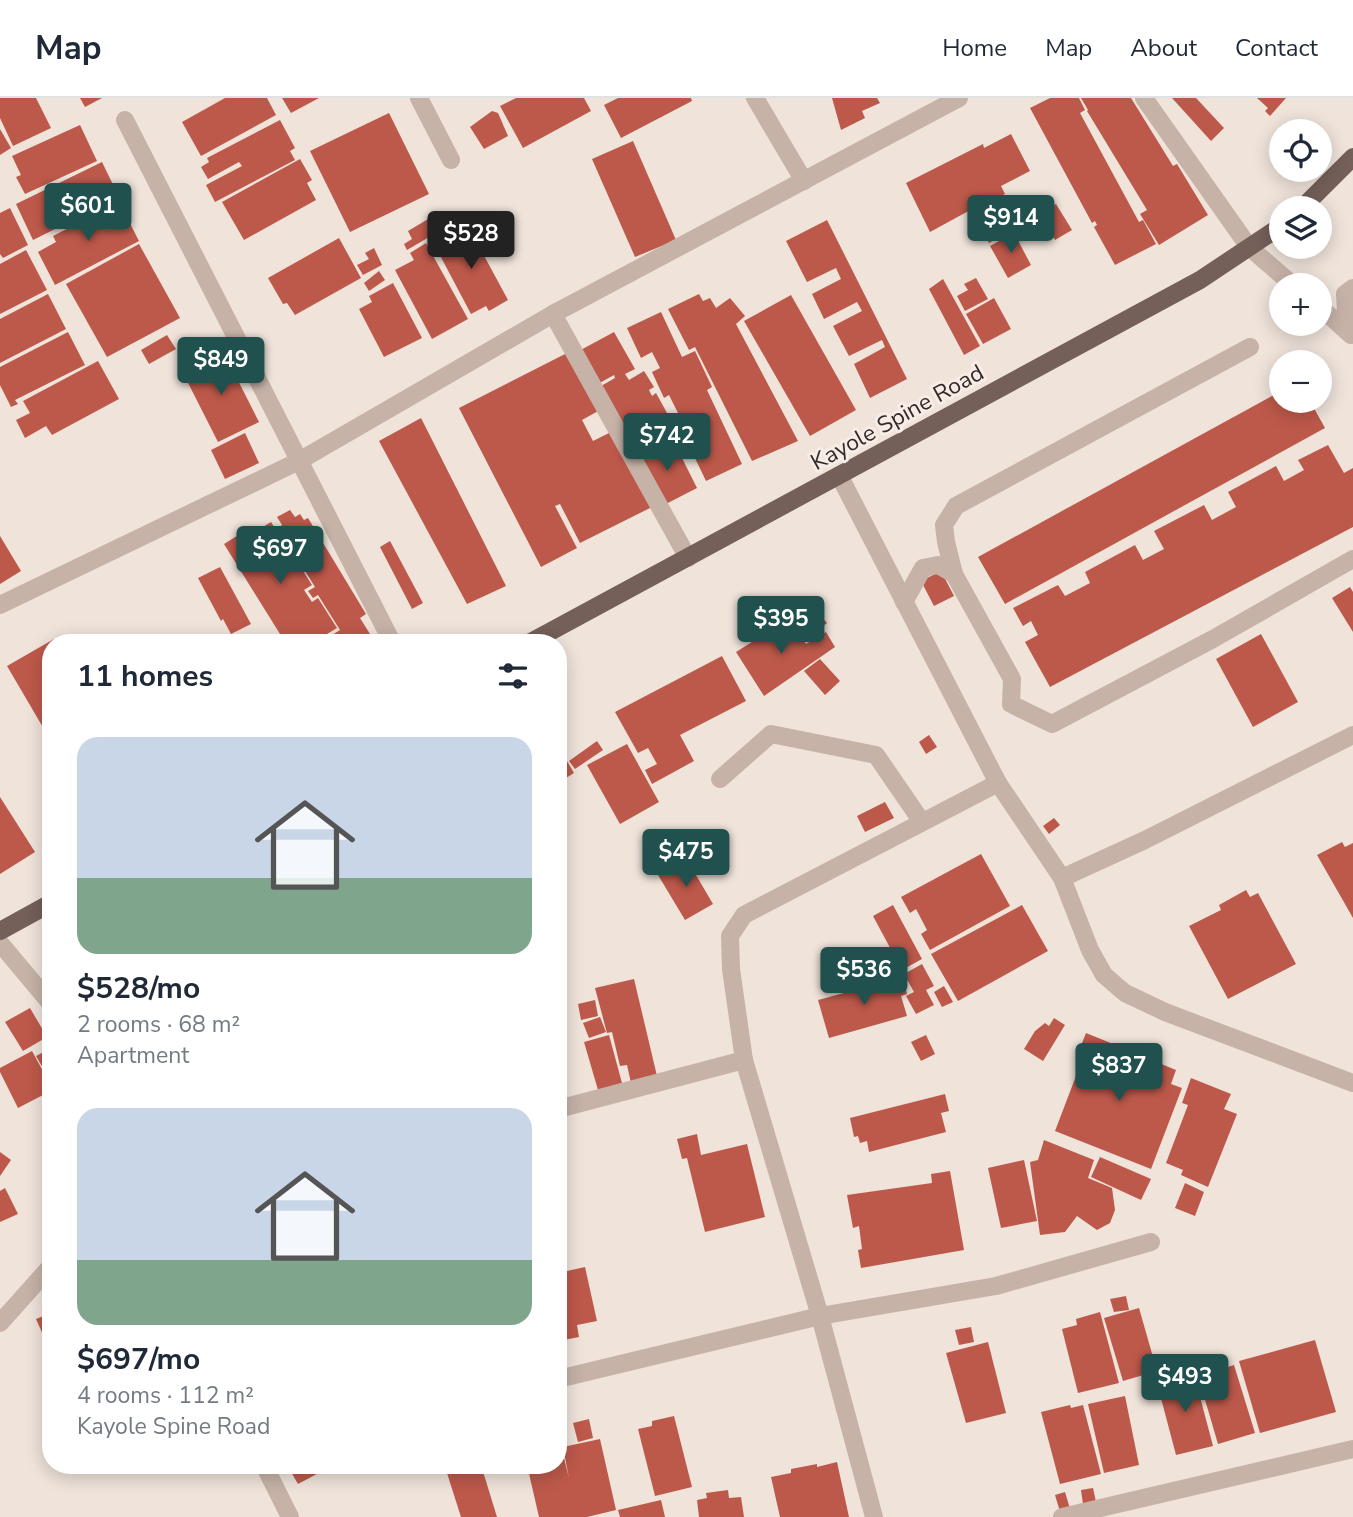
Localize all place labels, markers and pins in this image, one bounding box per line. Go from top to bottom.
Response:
pin: $601 [47,184,129,243]
pin: $914 [970,195,1052,255]
pin: $528 [430,212,512,271]
pin: $849 [180,338,262,397]
pin: $742 [626,414,708,473]
pin: $697 [239,526,321,586]
pin: $395 [740,596,822,656]
pin: $475 [645,830,727,889]
pin: $536 [823,948,905,1007]
pin: $837 [1078,1044,1160,1103]
pin: $493 [1144,1354,1226,1414]

